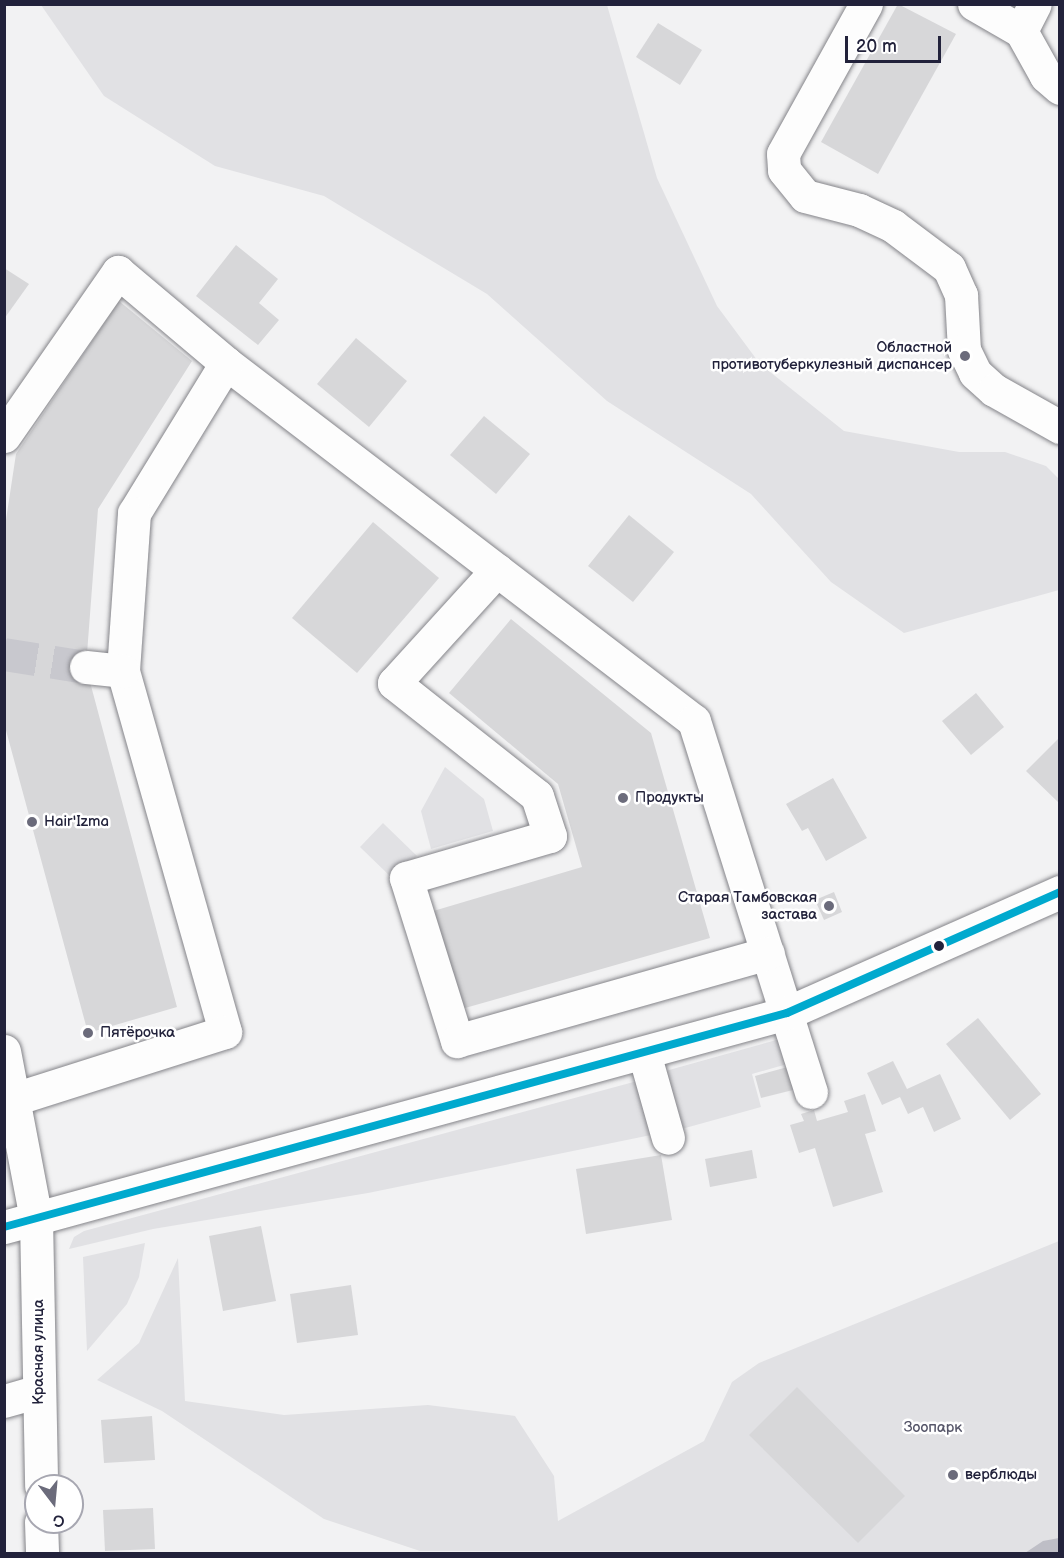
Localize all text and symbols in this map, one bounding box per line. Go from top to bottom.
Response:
scale bar [848,24,944,62]
text: 20 m [856,36,897,57]
place label: Областной противотуберкулезный диспансер [712,338,952,373]
marker: Областной противотуберкулезный диспансер [956,347,974,365]
place label: Продукты [635,789,704,807]
marker: Продукты [616,791,630,805]
place label: Hair'Izma [44,813,109,831]
marker: Hair'Izma [25,815,39,829]
place label: Старая Тамбовская застава [678,888,817,923]
marker: Старая Тамбовская застава [822,899,836,913]
unlabelled marker [933,940,945,952]
place label: Пятёрочка [100,1024,175,1042]
marker: Пятёрочка [81,1026,95,1040]
street label: Красная улица [30,1299,48,1405]
park label: Зоопарк [904,1419,962,1437]
place label: верблюды [965,1466,1037,1484]
marker: верблюды [946,1468,960,1482]
north arrow [24,1474,84,1534]
text: С [51,1509,67,1531]

